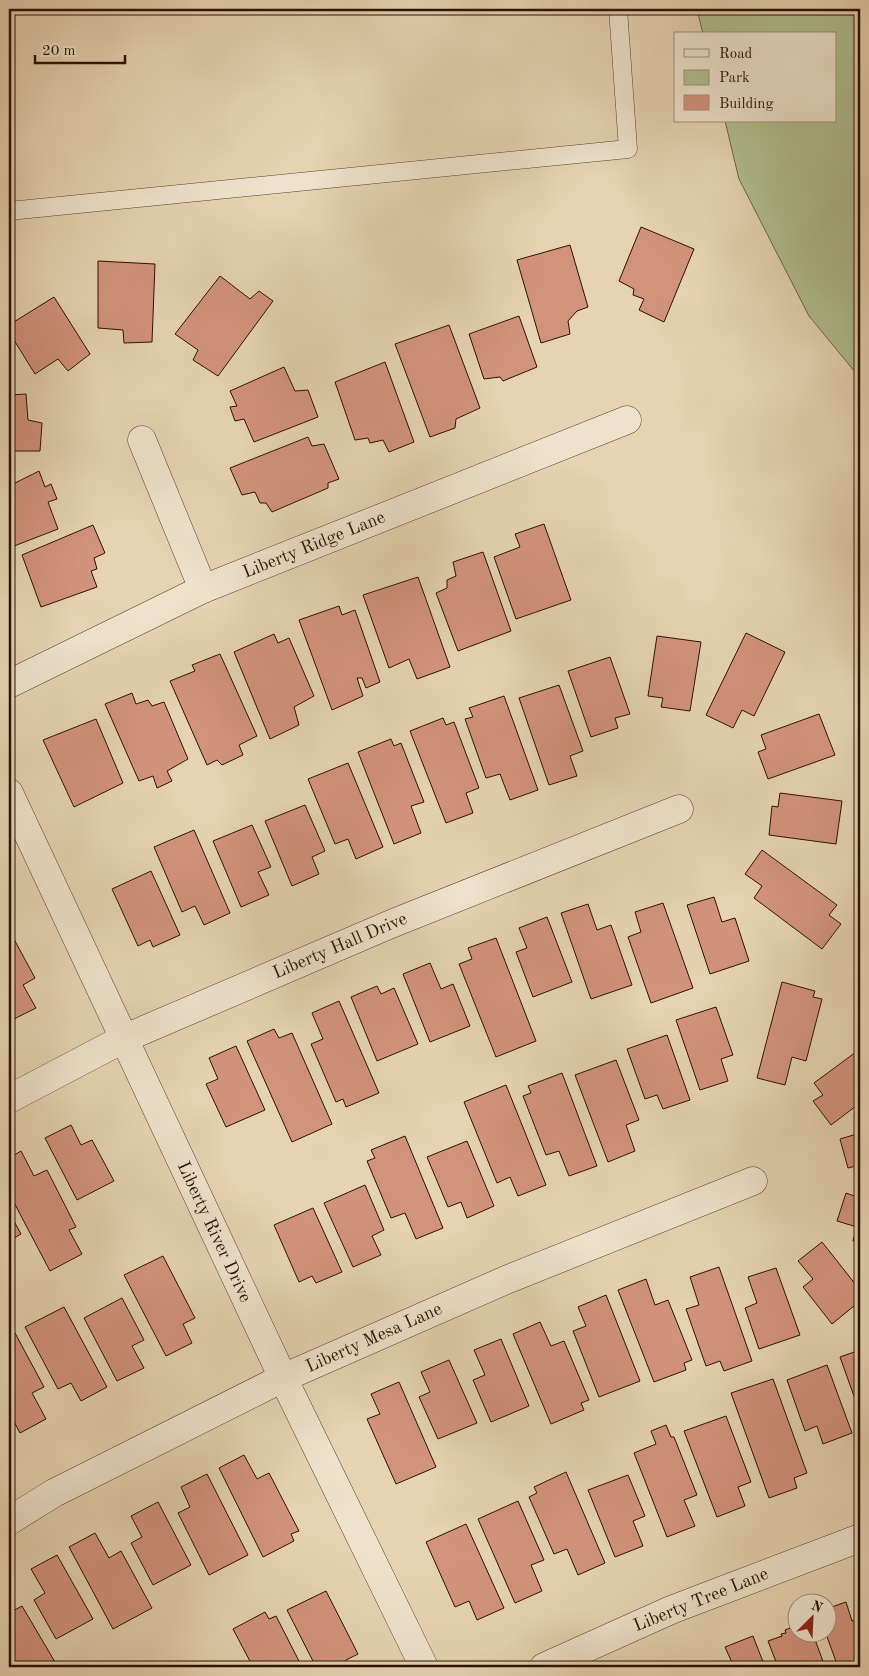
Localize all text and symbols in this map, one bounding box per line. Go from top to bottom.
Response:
scale bar [35,32,125,64]
legend [674,32,836,122]
text: 20 m [42,44,76,59]
text: Road [719,47,753,62]
text: Park [719,71,750,86]
text: Building [719,97,774,112]
street label: Liberty Ridge Lane [240,508,388,582]
street label: Liberty Hall Drive [270,910,410,982]
street label: Liberty River Drive [174,1159,254,1305]
street label: Liberty Mesa Lane [303,1300,445,1376]
street label: Liberty Tree Lane [631,1565,771,1635]
north arrow [786,1594,836,1644]
text: N [809,1598,825,1616]

